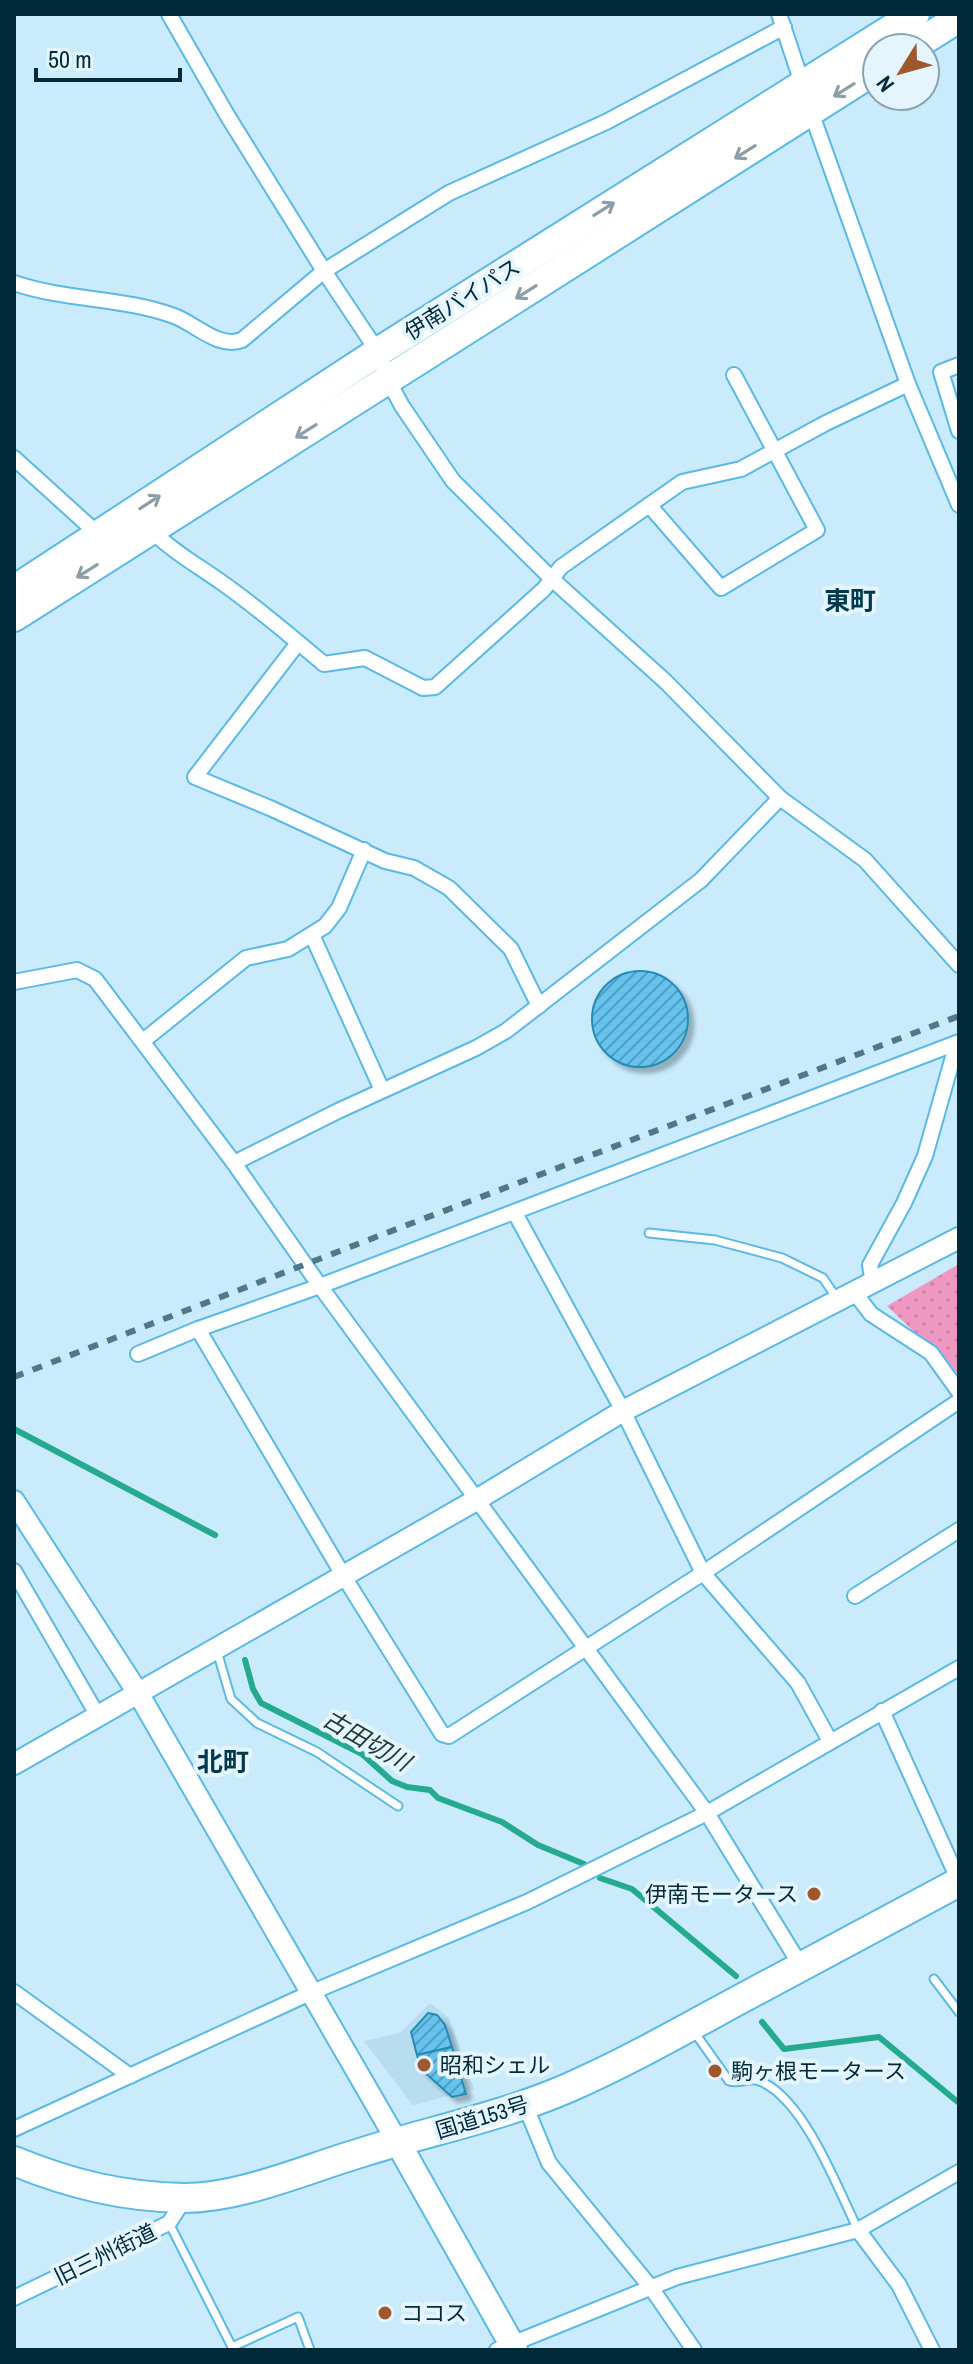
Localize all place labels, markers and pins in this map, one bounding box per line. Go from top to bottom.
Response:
place label: 伊南モータース [645,1879,798,1909]
marker: 伊南モータース [805,1885,823,1903]
place label: 昭和シェル [440,2050,550,2080]
marker: 昭和シェル [415,2056,433,2074]
place label: 駒ヶ根モータース [731,2056,906,2086]
marker: 駒ヶ根モータース [706,2062,724,2080]
place label: ココス [401,2298,467,2328]
marker: ココス [376,2304,394,2322]

